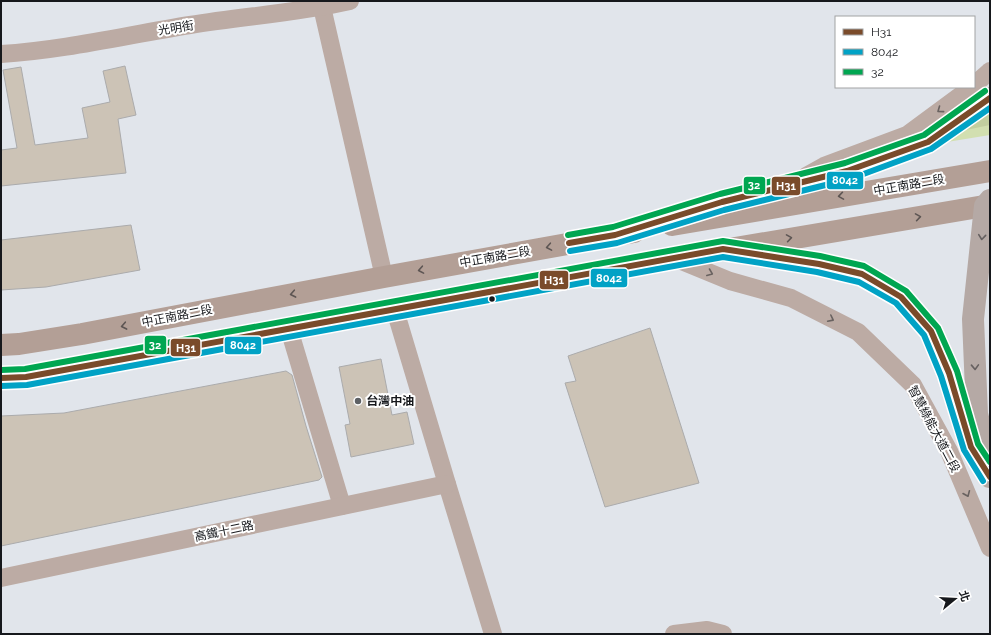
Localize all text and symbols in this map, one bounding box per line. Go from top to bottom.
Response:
legend [835,16,975,88]
street label: 光明街 [157,18,195,38]
text: H31 [871,25,891,39]
text: 8042 [871,45,898,59]
text: 32 [871,65,884,79]
one-way arrow [938,105,945,112]
line badge: 8042 [826,171,864,190]
street label: 中正南路二段 [872,172,946,198]
text: 8042 [832,174,858,187]
line badge: 32 [743,176,766,195]
line badge: H31 [771,176,801,196]
text: 32 [748,179,760,192]
text: H31 [776,180,796,193]
one-way arrow [838,191,844,200]
one-way arrow [915,213,921,222]
one-way arrow [978,234,987,241]
one-way arrow [786,235,793,243]
one-way arrow [546,242,552,251]
street label: 中正南路二段 [458,244,532,270]
one-way arrow [418,265,424,274]
line badge: 8042 [590,268,628,288]
one-way arrow [706,268,713,276]
line badge: H31 [539,270,569,290]
text: 8042 [596,272,622,285]
text: H31 [544,274,564,287]
one-way arrow [290,289,296,298]
unlabelled marker [487,294,497,304]
street label: 中正南路二段 [140,302,214,330]
one-way arrow [827,314,834,321]
one-way arrow [121,321,127,330]
line badge: 32 [144,335,167,355]
line badge: 8042 [224,336,262,355]
line badge: H31 [170,338,201,357]
text: 32 [149,339,161,352]
text: 8042 [230,339,256,352]
text: H31 [176,342,196,355]
one-way arrow [971,364,979,370]
street label: 智慧綠能大道二段 [905,383,963,475]
place label: 台灣中油 [366,394,414,408]
marker: 台灣中油 [353,396,363,406]
one-way arrow [962,489,970,497]
street label: 高鐵十二路 [193,518,255,544]
north arrow [935,579,975,619]
text: 北 [956,589,972,603]

